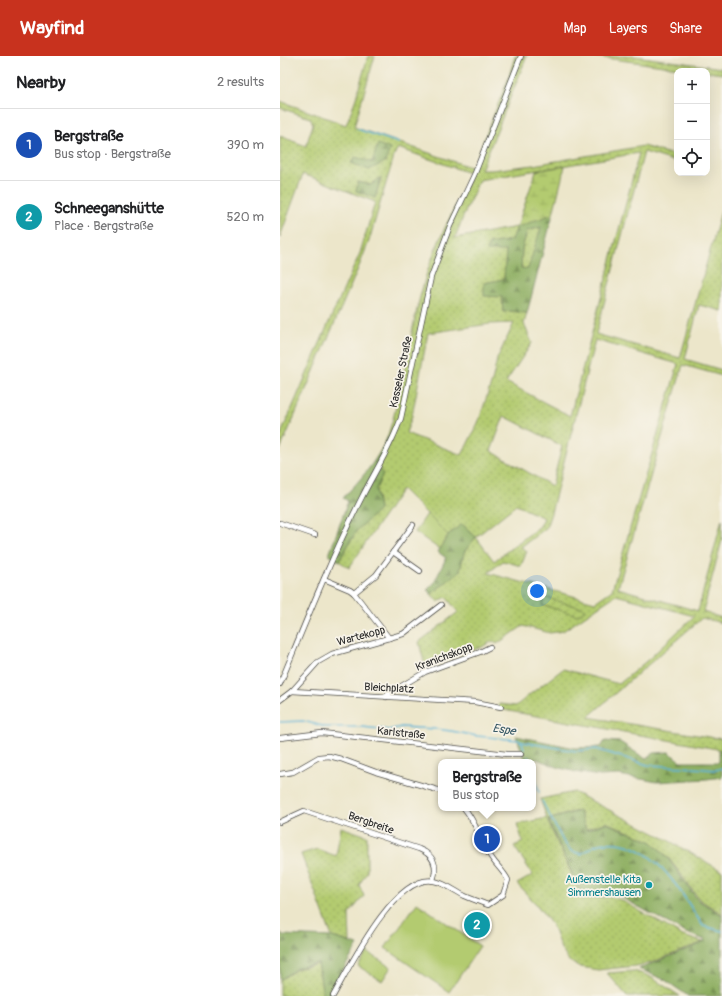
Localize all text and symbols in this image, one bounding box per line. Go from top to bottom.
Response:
text: Wayfind [20,16,84,40]
text: Map [564,20,587,37]
text: Layers [609,20,647,37]
text: Share [669,20,702,37]
map controls [674,68,710,176]
button: + [674,68,710,104]
text: Nearby [16,72,65,93]
text: 2 results [217,74,264,90]
button: − [674,104,710,140]
text: Bergstraße [54,127,123,146]
text: 1 [26,137,32,153]
text: 390 m [227,137,264,153]
button: locate [674,140,710,176]
text: Bus stop · Bergstraße [54,146,171,162]
text: Schneeganshütte [54,199,164,218]
text: 2 [25,209,33,225]
text: 520 m [226,209,264,225]
text: Place · Bergstraße [54,218,153,234]
street label: Kasseler Straße [387,335,415,409]
your location [527,581,547,601]
street label: Wartekopp [336,623,386,649]
street label: Kranichskopp [414,640,474,674]
street label: Bleichplatz [364,680,414,696]
water label: Espe [491,721,518,739]
street label: Karlstraße [376,724,426,742]
popup [438,759,536,811]
text: Bergstraße [452,768,522,787]
text: Bus stop [452,787,499,803]
street label: Bergbreite [346,809,396,837]
pin: 1 [474,824,500,854]
place label: Außenstelle Kita Simmershausen [566,873,641,899]
marker: Außenstelle Kita Simmershausen [644,880,654,890]
pin: 2 [464,910,490,940]

